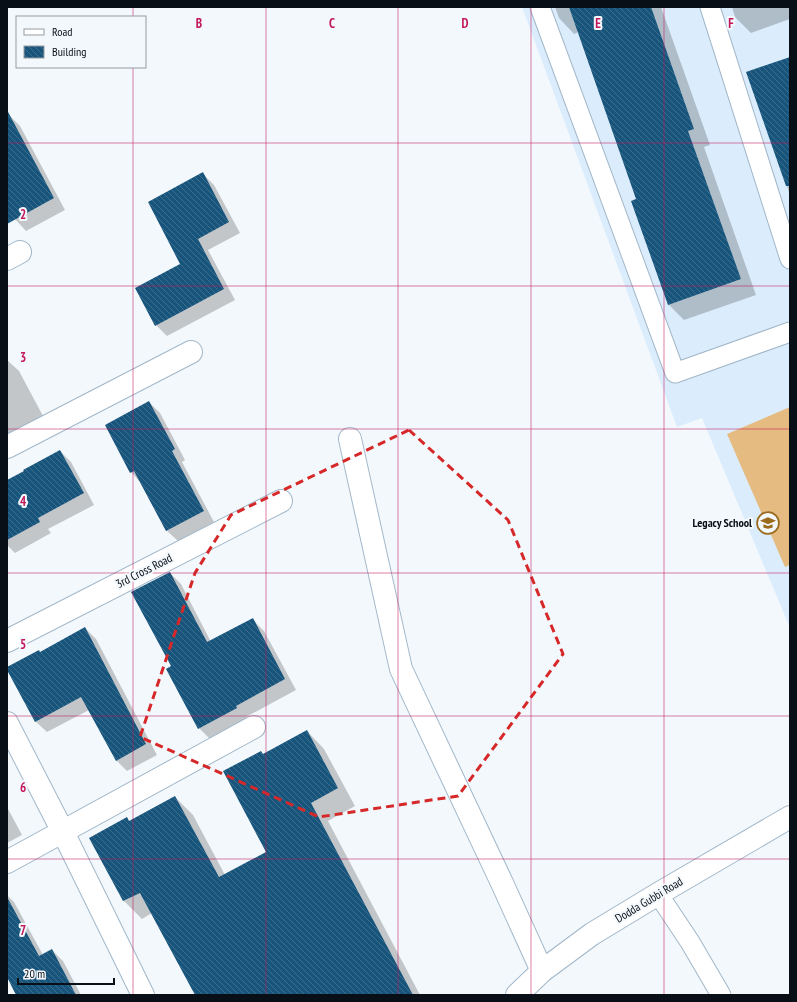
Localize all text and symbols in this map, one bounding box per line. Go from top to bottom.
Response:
text: B [196,15,202,32]
text: C [329,15,335,32]
text: D [462,15,469,32]
text: E [595,15,601,32]
text: F [728,15,734,32]
legend [16,16,146,68]
text: Road [52,24,72,39]
text: Building [52,44,87,59]
text: 2 [20,206,26,223]
text: 3 [20,349,26,366]
text: 4 [20,493,27,510]
school or university icon: Legacy School [755,510,781,536]
place label: Legacy School [692,515,752,530]
street label: 3rd Cross Road [113,550,175,591]
text: 5 [20,636,26,653]
text: 6 [20,779,26,796]
street label: Dodda Gubbi Road [612,873,685,926]
text: 7 [20,922,26,939]
scale bar [18,960,114,986]
text: 20 m [24,966,45,981]

